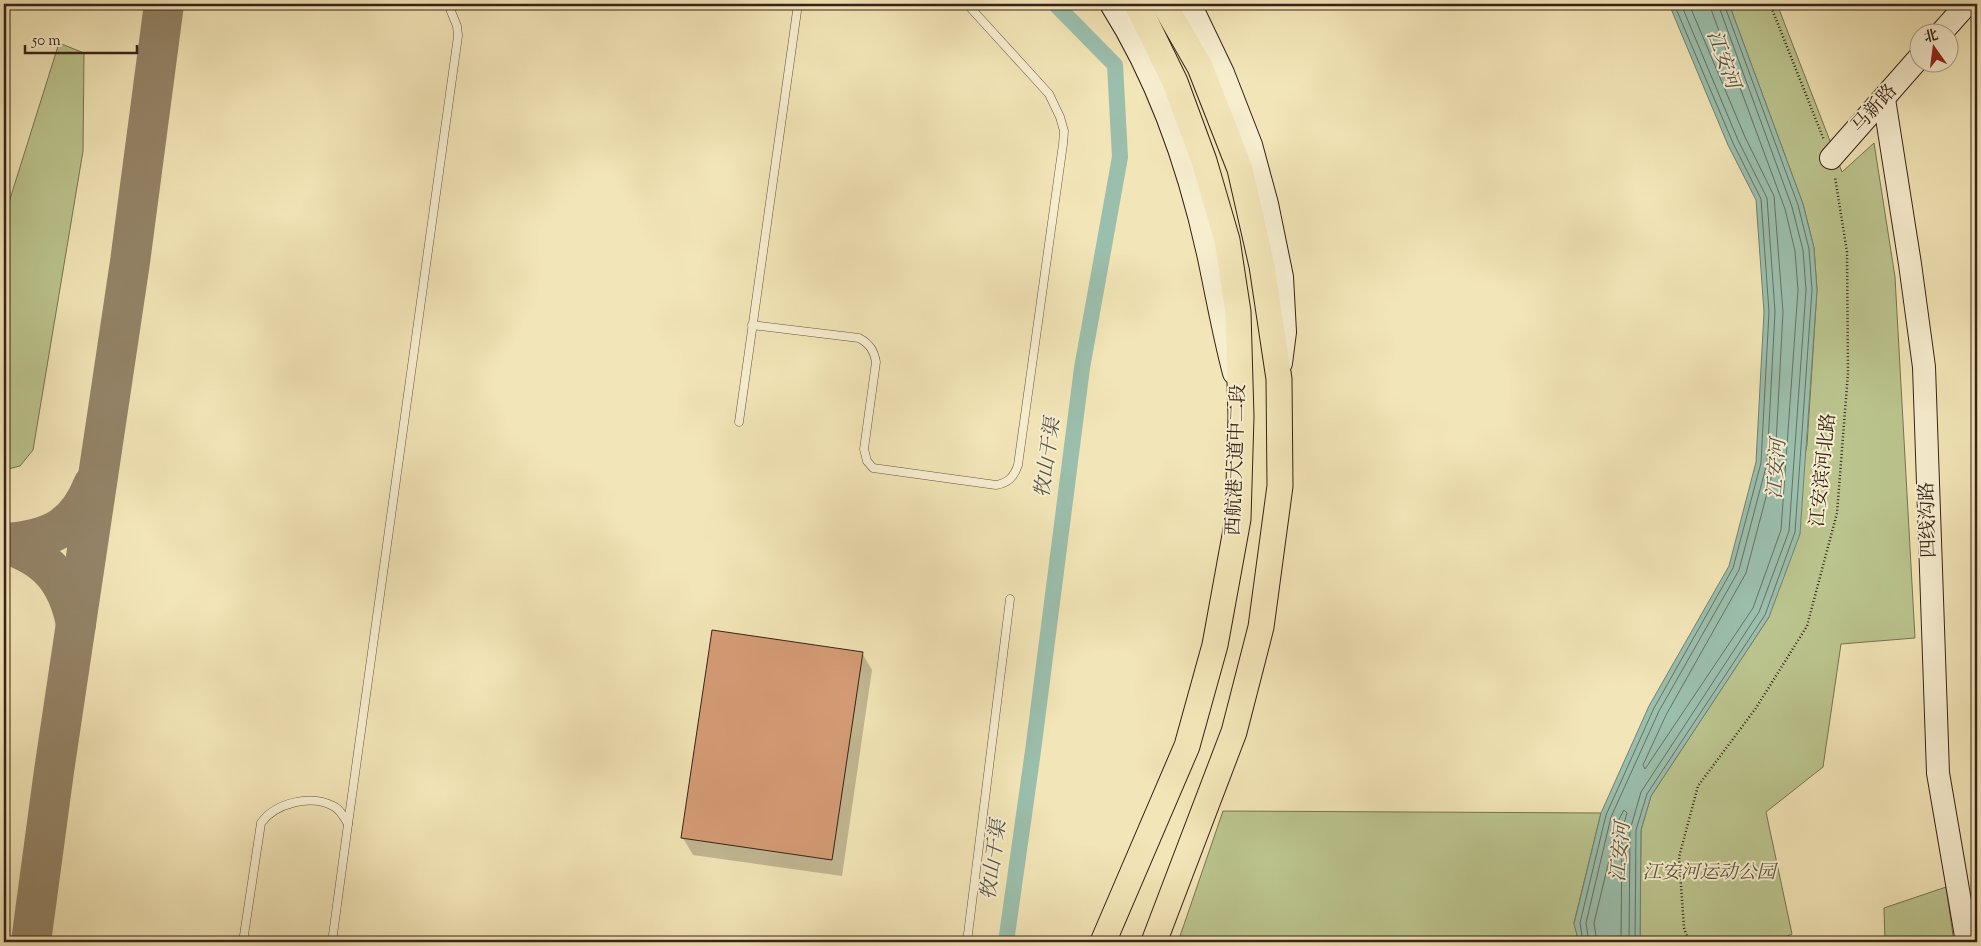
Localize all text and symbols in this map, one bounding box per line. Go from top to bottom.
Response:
scale bar [25,22,138,54]
north arrow [1908,22,1958,72]
text: 北 [1922,26,1941,49]
water label: 江安河 [1698,27,1747,96]
text: 50 m [31,31,61,52]
street label: 马新路 [1846,79,1904,139]
street label: 西航港大道中二段 [1221,384,1253,536]
street label: 江安滨河北路 [1805,412,1843,528]
water label: 牧山干渠 [1029,413,1069,500]
water label: 江安河 [1761,435,1795,500]
street label: 四线沟路 [1914,482,1944,558]
water label: 牧山干渠 [975,815,1015,902]
water label: 江安河 [1605,818,1639,883]
park label: 江安河运动公园 [1642,860,1778,887]

